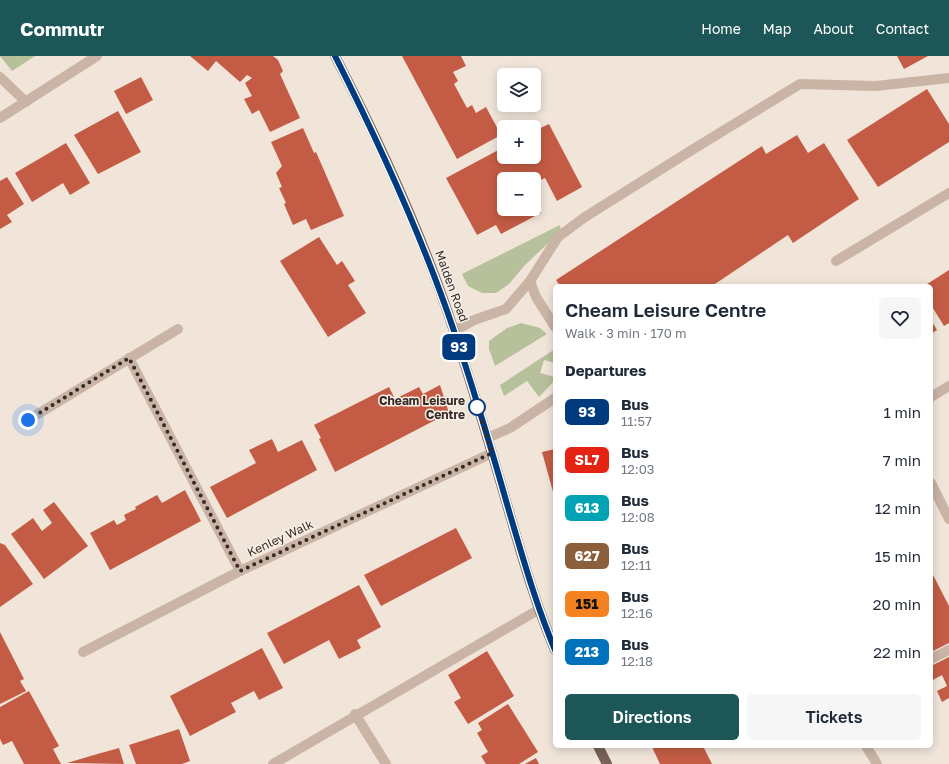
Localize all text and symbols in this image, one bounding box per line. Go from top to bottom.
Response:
text: Commutr [20,17,104,40]
text: Home [701,20,741,37]
text: Map [763,20,791,37]
text: About [813,20,854,37]
text: Contact [876,20,929,37]
map controls [497,68,541,216]
button: layers [497,68,541,112]
button: + [497,120,541,164]
button: − [497,172,541,216]
street label: Malden Road [432,248,472,324]
button: heart [879,297,921,339]
text: Cheam Leisure Centre [565,298,766,321]
text: Walk · 3 min · 170 m [565,325,686,341]
line badge: 93 [441,334,477,360]
text: 93 [450,338,468,355]
text: Departures [565,361,646,379]
place label: Cheam Leisure Centre [379,393,465,422]
text: Bus [621,395,649,413]
marker: Cheam Leisure Centre [468,398,486,416]
text: 93 [578,403,596,420]
text: 1 min [883,403,921,421]
your location [18,410,38,430]
text: 11:57 [621,413,652,429]
text: Bus [621,443,649,461]
text: SL7 [575,451,600,468]
text: 7 min [883,451,921,469]
text: 12:03 [621,461,654,477]
text: Bus [621,491,649,509]
text: 613 [575,499,599,516]
text: 12 min [875,499,921,517]
text: 12:08 [621,509,655,525]
street label: Kenley Walk [245,516,316,560]
text: Bus [621,539,649,557]
text: 627 [574,547,600,564]
text: 15 min [875,547,921,565]
text: 12:11 [621,557,651,573]
text: Bus [621,587,649,605]
text: 151 [576,595,598,612]
text: 20 min [873,595,921,613]
text: 12:16 [621,605,653,621]
text: Bus [621,635,649,653]
text: 213 [575,643,599,660]
text: 22 min [873,643,921,661]
text: 12:18 [621,653,653,669]
button: Directions [565,694,739,740]
button: Tickets [747,694,921,740]

